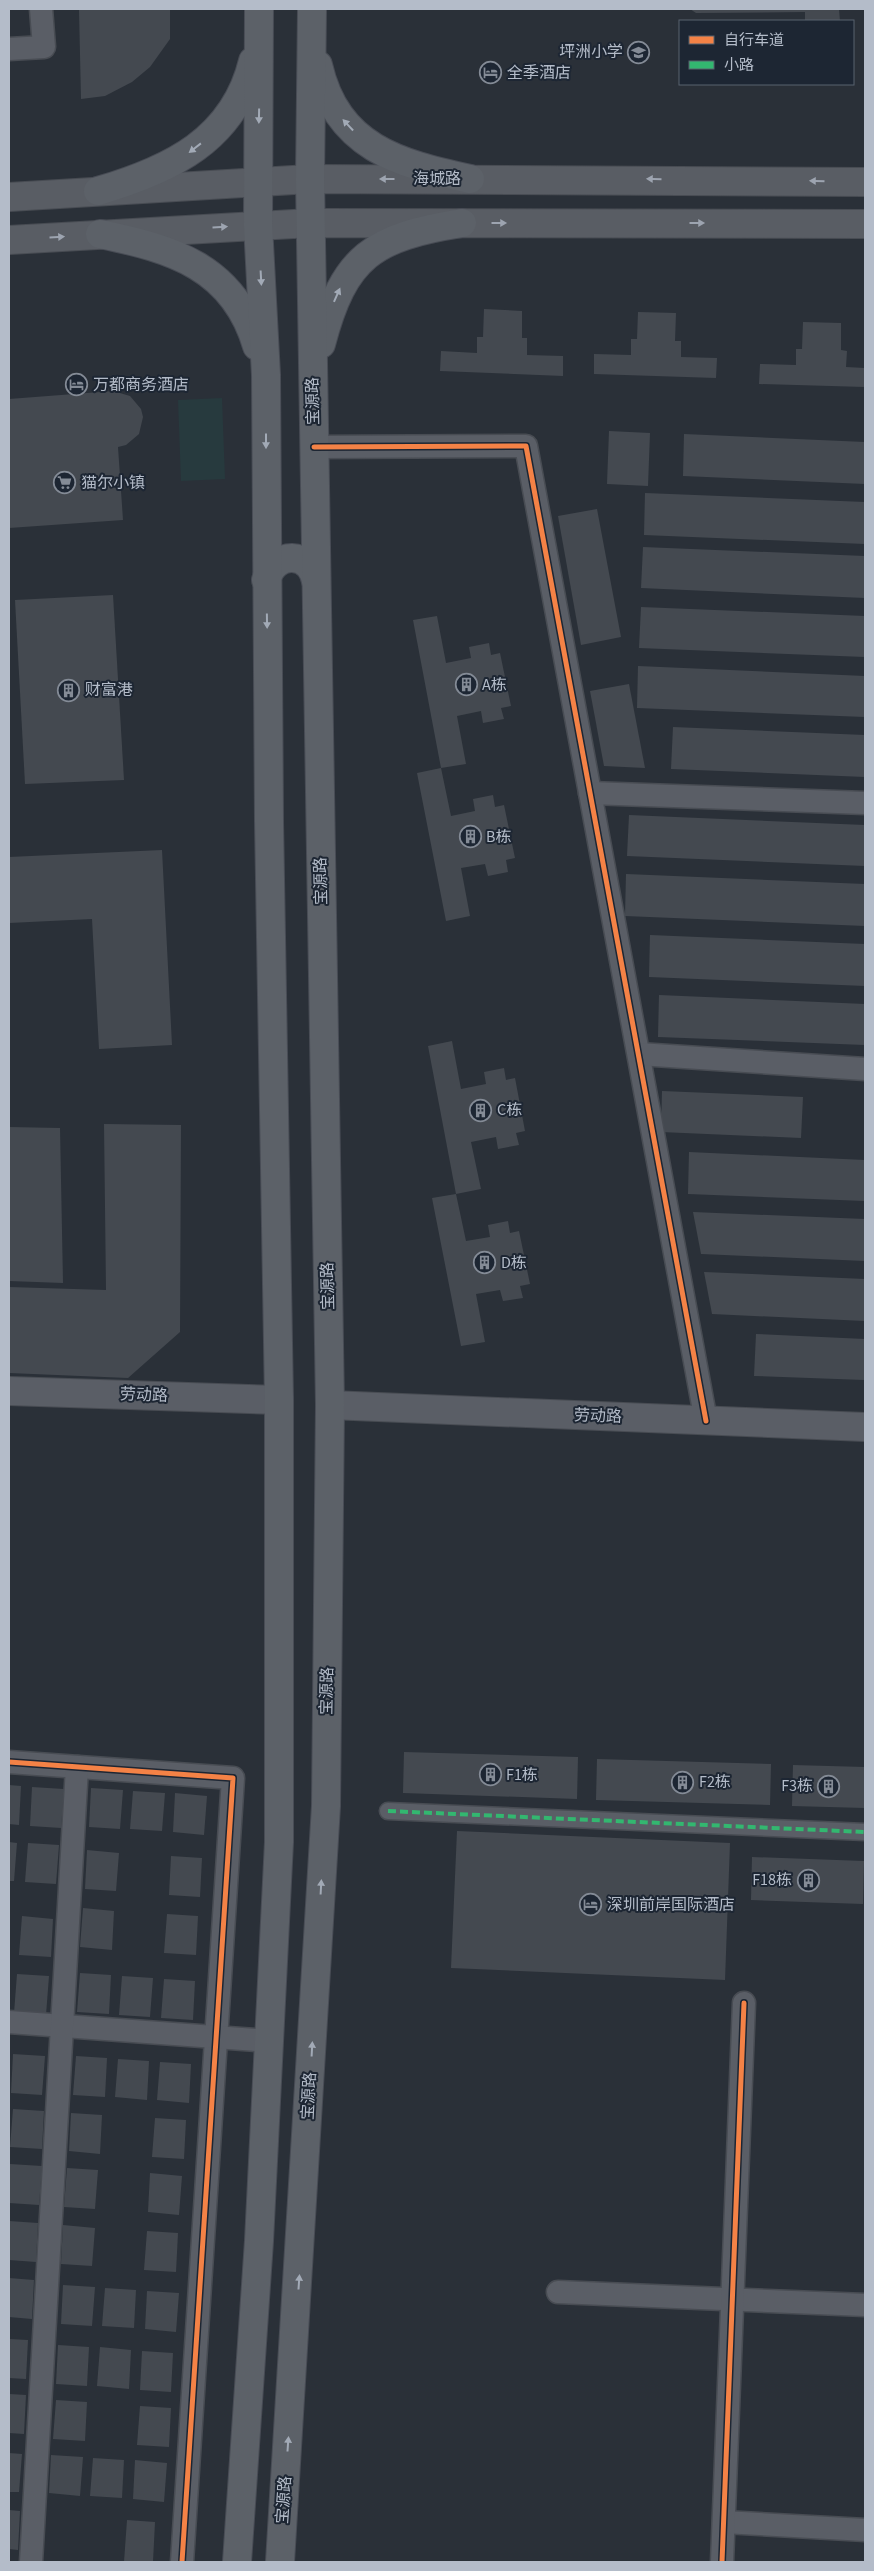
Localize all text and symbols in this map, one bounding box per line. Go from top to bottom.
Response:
legend [679,20,854,85]
text: 自行车道 [724,30,784,51]
school or university icon: 坪洲小学 [627,40,651,64]
place label: 坪洲小学 [559,41,623,63]
text: 小路 [724,55,754,76]
hotel icon: 全季酒店 [479,61,503,85]
place label: 全季酒店 [507,62,571,84]
one-way arrow [254,108,262,124]
one-way arrow [342,119,354,131]
one-way arrow [189,143,202,154]
street label: 海城路 [413,168,461,190]
one-way arrow [378,175,394,183]
one-way arrow [646,175,662,183]
one-way arrow [808,177,824,185]
one-way arrow [492,219,508,227]
one-way arrow [689,219,705,227]
one-way arrow [212,222,228,230]
one-way arrow [50,232,66,240]
one-way arrow [257,271,265,287]
one-way arrow [334,288,342,302]
hotel icon: 万都商务酒店 [65,373,89,397]
place label: 万都商务酒店 [93,374,189,396]
street label: 宝源路 [302,377,324,425]
one-way arrow [262,433,270,449]
supermarket icon: 猫尔小镇 [53,471,77,495]
place label: 猫尔小镇 [81,472,145,494]
one-way arrow [263,613,271,629]
building icon: A栋 [454,673,478,697]
place label: A栋 [482,674,507,696]
building icon: 财富港 [57,678,81,702]
place label: 财富港 [85,679,133,701]
building icon: B栋 [458,825,482,849]
place label: B栋 [486,826,511,848]
street label: 宝源路 [310,857,332,905]
building icon: C栋 [469,1098,493,1122]
place label: C栋 [497,1099,522,1121]
building icon: D栋 [473,1251,497,1275]
place label: D栋 [501,1252,527,1274]
street label: 宝源路 [317,1262,339,1310]
street label: 劳动路 [120,1383,168,1407]
street label: 劳动路 [574,1404,622,1428]
street label: 宝源路 [316,1667,338,1715]
building icon: F1栋 [478,1763,502,1787]
place label: F1栋 [506,1764,538,1786]
building icon: F2栋 [671,1770,695,1794]
place label: F2栋 [699,1771,731,1793]
building icon: F3栋 [817,1774,841,1798]
place label: F3栋 [781,1775,813,1797]
building icon: F18栋 [796,1868,820,1892]
place label: F18栋 [752,1869,792,1891]
one-way arrow [318,1879,326,1895]
hotel icon: 深圳前岸国际酒店 [579,1893,603,1917]
place label: 深圳前岸国际酒店 [607,1894,735,1916]
one-way arrow [309,2041,317,2057]
street label: 宝源路 [297,2071,321,2121]
one-way arrow [295,2273,303,2289]
one-way arrow [285,2435,293,2451]
street label: 宝源路 [271,2475,297,2525]

